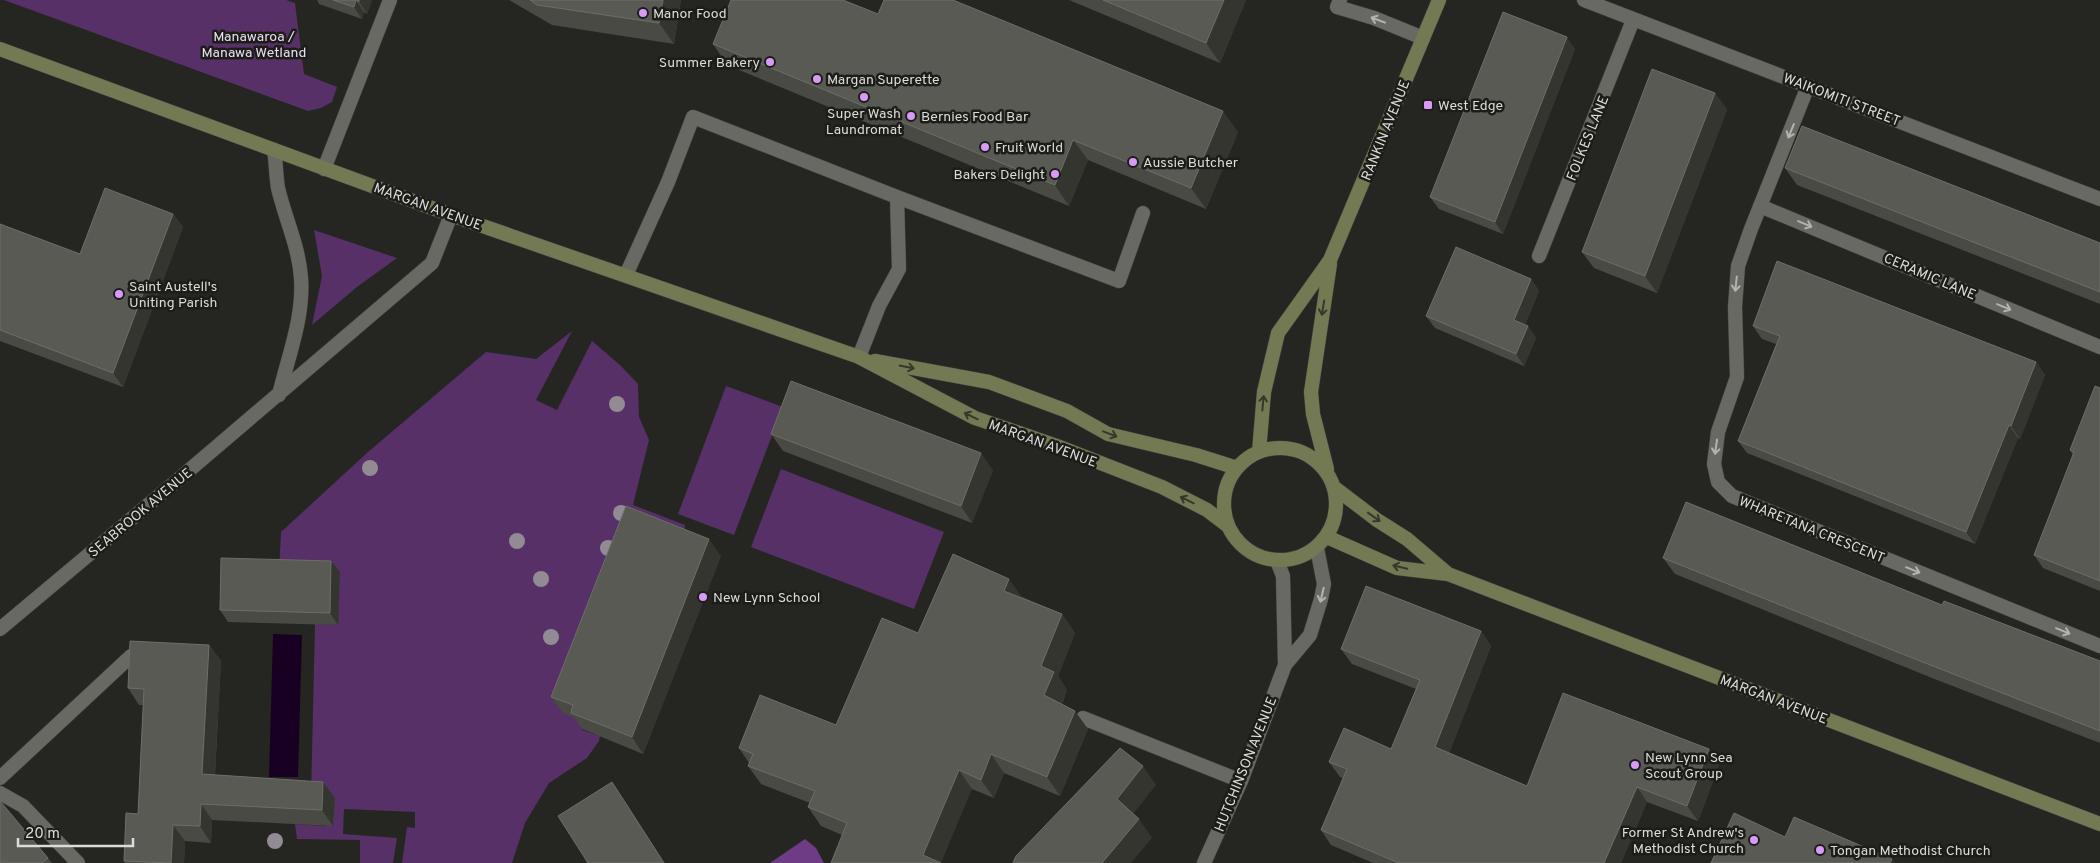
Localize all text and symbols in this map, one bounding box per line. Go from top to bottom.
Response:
place label: Manor Food [653,6,727,23]
marker: Manor Food [637,7,649,19]
one-way arrow [1370,15,1386,24]
park label: Manawaroa / Manawa Wetland [202,29,306,62]
place label: Summer Bakery [659,55,760,72]
marker: Summer Bakery [764,56,776,68]
street label: WAIKOMITI STREET [1781,70,1902,131]
place label: Margan Superette [827,72,940,89]
marker: Margan Superette [811,73,823,85]
street label: RANKIN AVENUE [1358,78,1414,183]
marker: Super Wash Laundromat [858,91,870,103]
street label: FOLKES LANE [1564,93,1613,184]
place label: West Edge [1438,98,1503,115]
marker: West Edge [1422,99,1434,111]
place label: Super Wash Laundromat [826,106,902,139]
place label: Bernies Food Bar [921,109,1029,126]
marker: Bernies Food Bar [905,110,917,122]
one-way arrow [1785,123,1795,138]
place label: Fruit World [995,140,1063,157]
marker: Fruit World [979,141,991,153]
place label: Aussie Butcher [1143,155,1239,172]
marker: Aussie Butcher [1127,156,1139,168]
place label: Bakers Delight [953,167,1045,184]
marker: Bakers Delight [1049,168,1061,180]
street label: MARGAN AVENUE [371,180,484,235]
one-way arrow [1798,221,1813,230]
street label: CERAMIC LANE [1881,250,1978,304]
one-way arrow [1731,276,1741,292]
place label: Saint Austell's Uniting Parish [129,279,217,312]
marker: Saint Austell's Uniting Parish [113,288,125,300]
one-way arrow [1318,300,1328,316]
one-way arrow [1996,302,2011,312]
one-way arrow [898,362,914,372]
one-way arrow [1258,395,1268,411]
one-way arrow [964,410,979,420]
street label: MARGAN AVENUE [986,417,1099,472]
one-way arrow [1102,429,1117,439]
one-way arrow [1710,439,1720,455]
street label: SEABROOK AVENUE [86,465,196,562]
street label: WHARETANA CRESCENT [1736,493,1887,567]
one-way arrow [1180,495,1195,504]
one-way arrow [1367,512,1381,522]
one-way arrow [1393,562,1409,572]
one-way arrow [1905,566,1920,575]
one-way arrow [1316,587,1326,603]
place label: New Lynn School [713,590,820,607]
marker: New Lynn School [697,591,709,603]
one-way arrow [2055,627,2070,637]
street label: MARGAN AVENUE [1717,672,1830,729]
street label: HUTCHINSON AVENUE [1212,695,1281,835]
place label: New Lynn Sea Scout Group [1645,750,1733,783]
marker: New Lynn Sea Scout Group [1629,759,1641,771]
scale bar [18,816,132,848]
text: 20 m [25,825,60,844]
place label: Former St Andrew's Methodist Church [1622,825,1744,858]
marker: Former St Andrew's Methodist Church [1748,834,1760,846]
place label: Tongan Methodist Church [1830,843,1991,860]
marker: Tongan Methodist Church [1814,844,1826,856]

